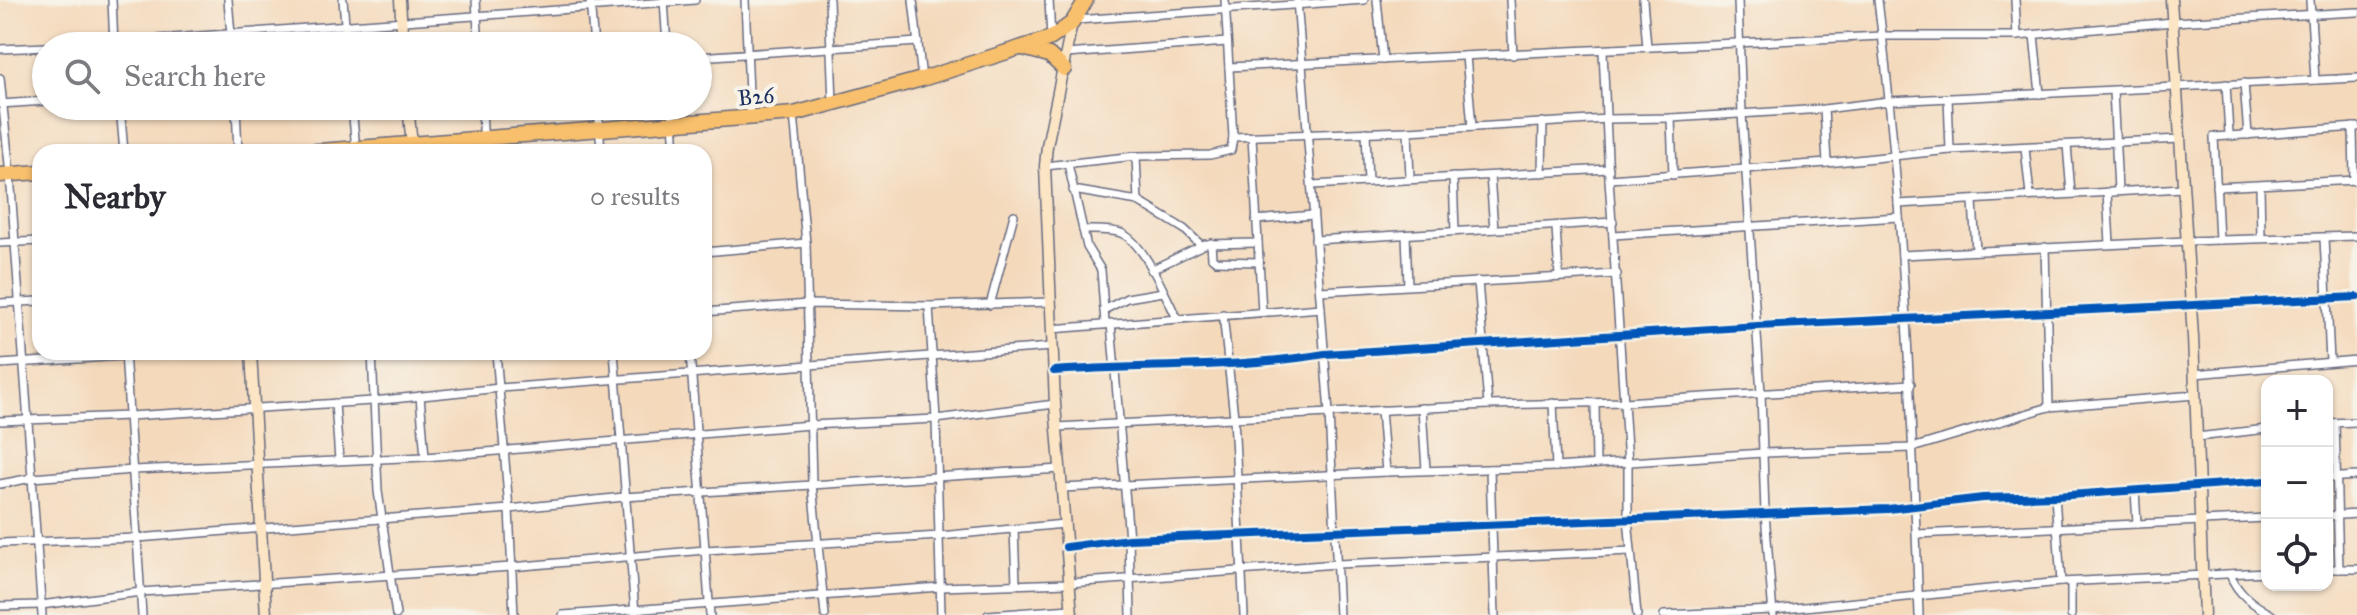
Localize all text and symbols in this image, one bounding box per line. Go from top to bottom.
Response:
search box [32,32,712,120]
icon: search [60,54,104,98]
text: Search here [124,58,266,94]
street label: B26 [736,81,776,112]
text: Nearby [64,176,166,217]
text: 0 results [590,180,680,212]
map controls [2261,375,2333,591]
button: + [2261,375,2333,447]
button: − [2261,447,2333,519]
button: locate [2261,519,2333,591]

